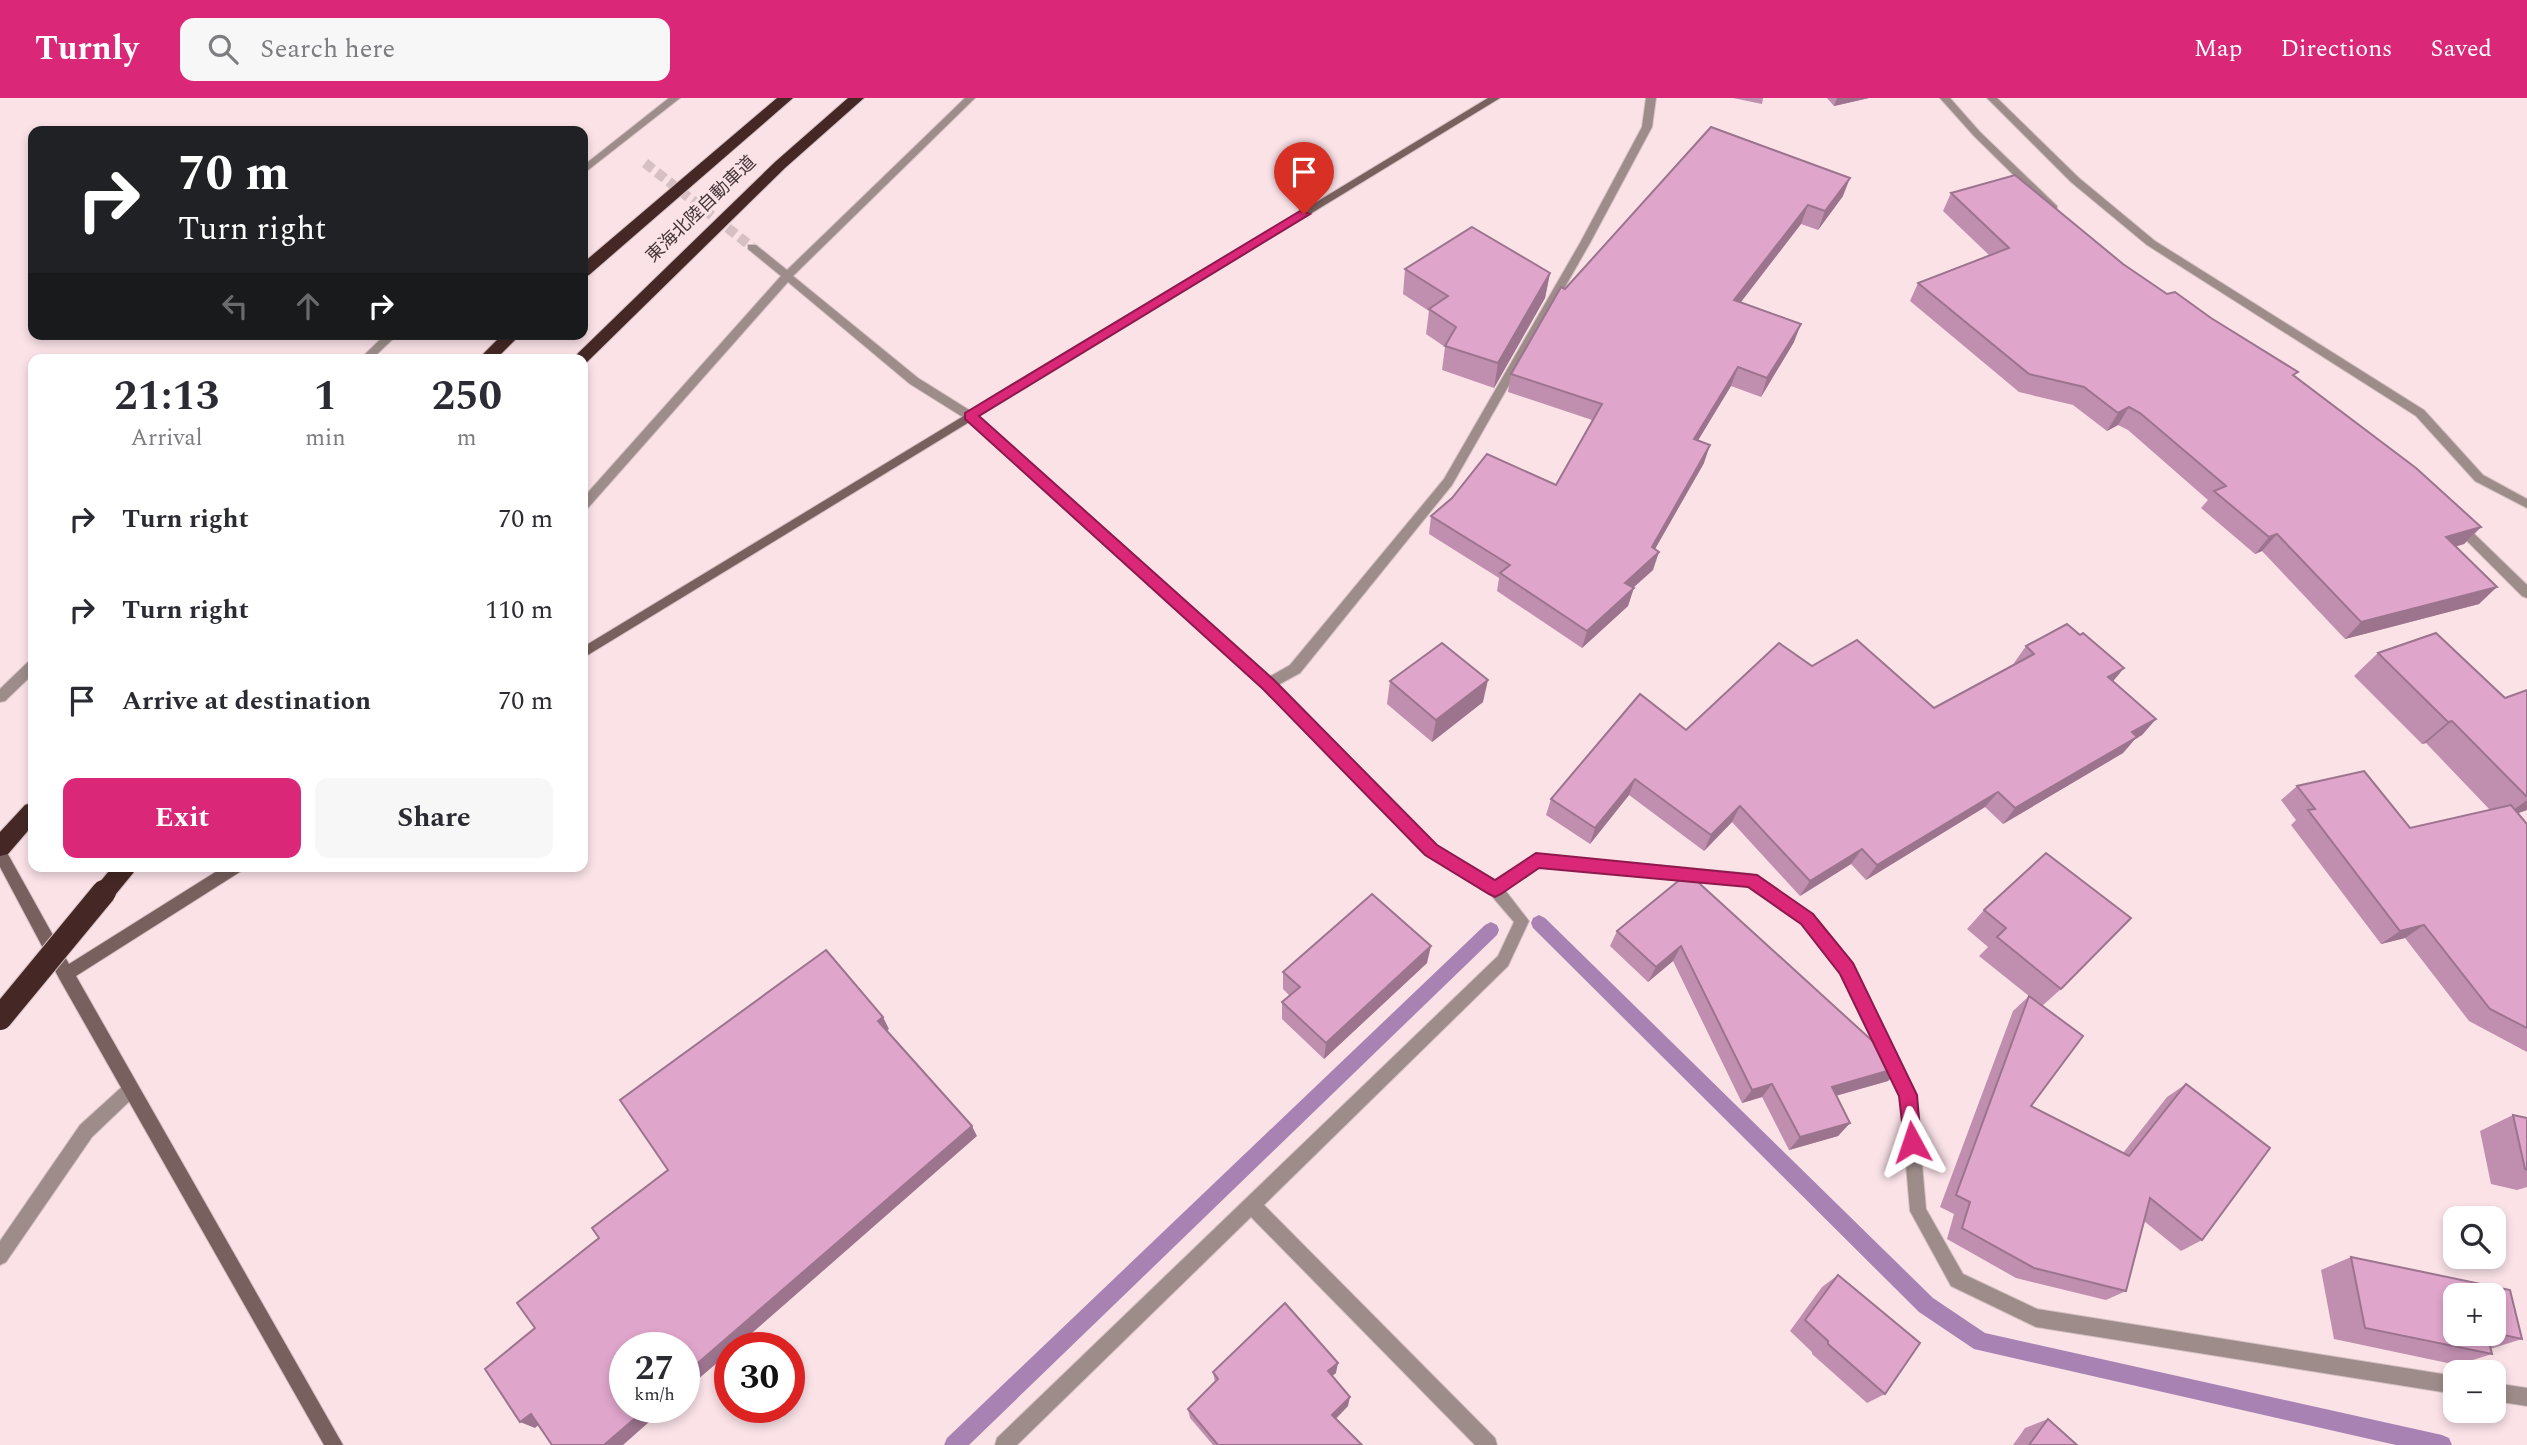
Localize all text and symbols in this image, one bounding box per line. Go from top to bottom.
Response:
search box [180,18,670,81]
text: Turnly [35,24,138,74]
text: Search here [260,29,395,69]
icon: search [204,30,242,68]
text: Map [2194,31,2242,67]
text: Directions [2280,31,2392,67]
text: Saved [2430,31,2492,67]
text: 70 m [178,137,289,212]
pin [1274,142,1334,214]
street label: 東海北陸自動車道 [640,149,762,269]
icon: arrive [1285,153,1323,191]
icon: right [63,154,154,245]
text: Turn right [178,205,326,254]
icon: left [216,287,254,325]
icon: ahead [289,287,327,325]
icon: right [362,287,400,325]
text: 21:13 [114,365,219,428]
text: 1 [314,365,337,428]
text: 250 [431,365,502,428]
text: Arrival [131,421,202,456]
text: min [305,421,346,456]
text: m [457,421,477,456]
text: Turn right [122,499,249,539]
text: 70 m [498,499,553,539]
icon: right [63,500,101,538]
text: Turn right [122,590,249,630]
text: 110 m [485,590,553,630]
icon: right [63,591,101,629]
text: Arrive at destination [122,681,371,721]
text: 70 m [498,681,553,721]
icon: arrive [63,682,101,720]
button: Exit [63,778,301,858]
button: Share [315,778,553,858]
position arrow [1875,1105,1949,1179]
map controls [2443,1206,2506,1423]
button: search [2443,1206,2506,1269]
button: + [2443,1283,2506,1346]
speed limit sign: 30 [714,1332,805,1423]
text: 27 [635,1342,674,1395]
button: − [2443,1360,2506,1423]
text: km/h [634,1381,675,1408]

